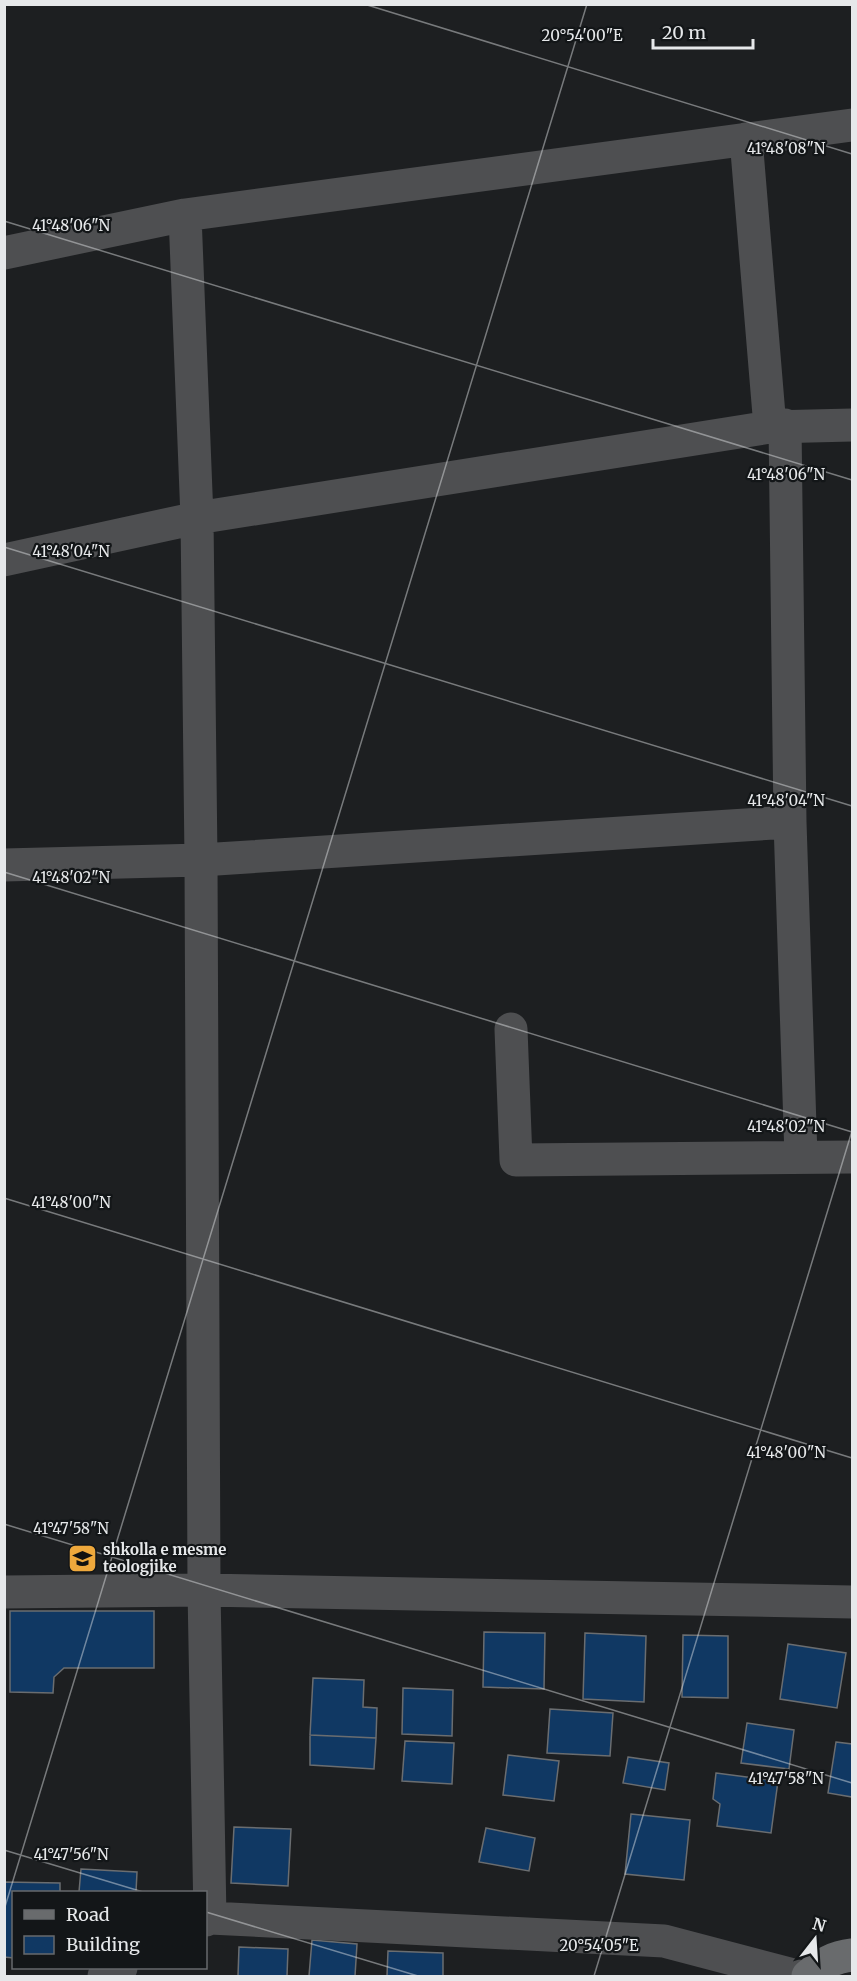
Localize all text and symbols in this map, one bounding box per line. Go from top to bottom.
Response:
scale bar [653,12,754,50]
text: 20 m [662,21,706,44]
text: 20°54'00"E [542,26,623,45]
text: 41°48'08"N [747,139,826,158]
text: 41°48'06"N [32,216,110,235]
text: 41°48'06"N [747,465,825,484]
text: 41°48'04"N [32,542,110,561]
text: 41°48'04"N [747,791,825,810]
text: 41°48'02"N [32,868,110,887]
text: 41°48'02"N [747,1117,825,1136]
text: 41°48'00"N [31,1193,111,1212]
text: 41°48'00"N [746,1443,826,1462]
text: 41°47'58"N [33,1519,109,1538]
place label: shkolla e mesme teologjike [103,1540,226,1576]
school or university icon: shkolla e mesme teologjike [66,1542,98,1574]
text: 41°47'58"N [748,1769,824,1788]
text: 41°47'56"N [33,1845,109,1864]
legend [12,1891,207,1969]
text: Road [66,1903,110,1926]
north arrow [785,1909,845,1969]
text: N [810,1913,829,1936]
text: Building [66,1933,140,1956]
text: 20°54'05"E [559,1936,639,1955]

